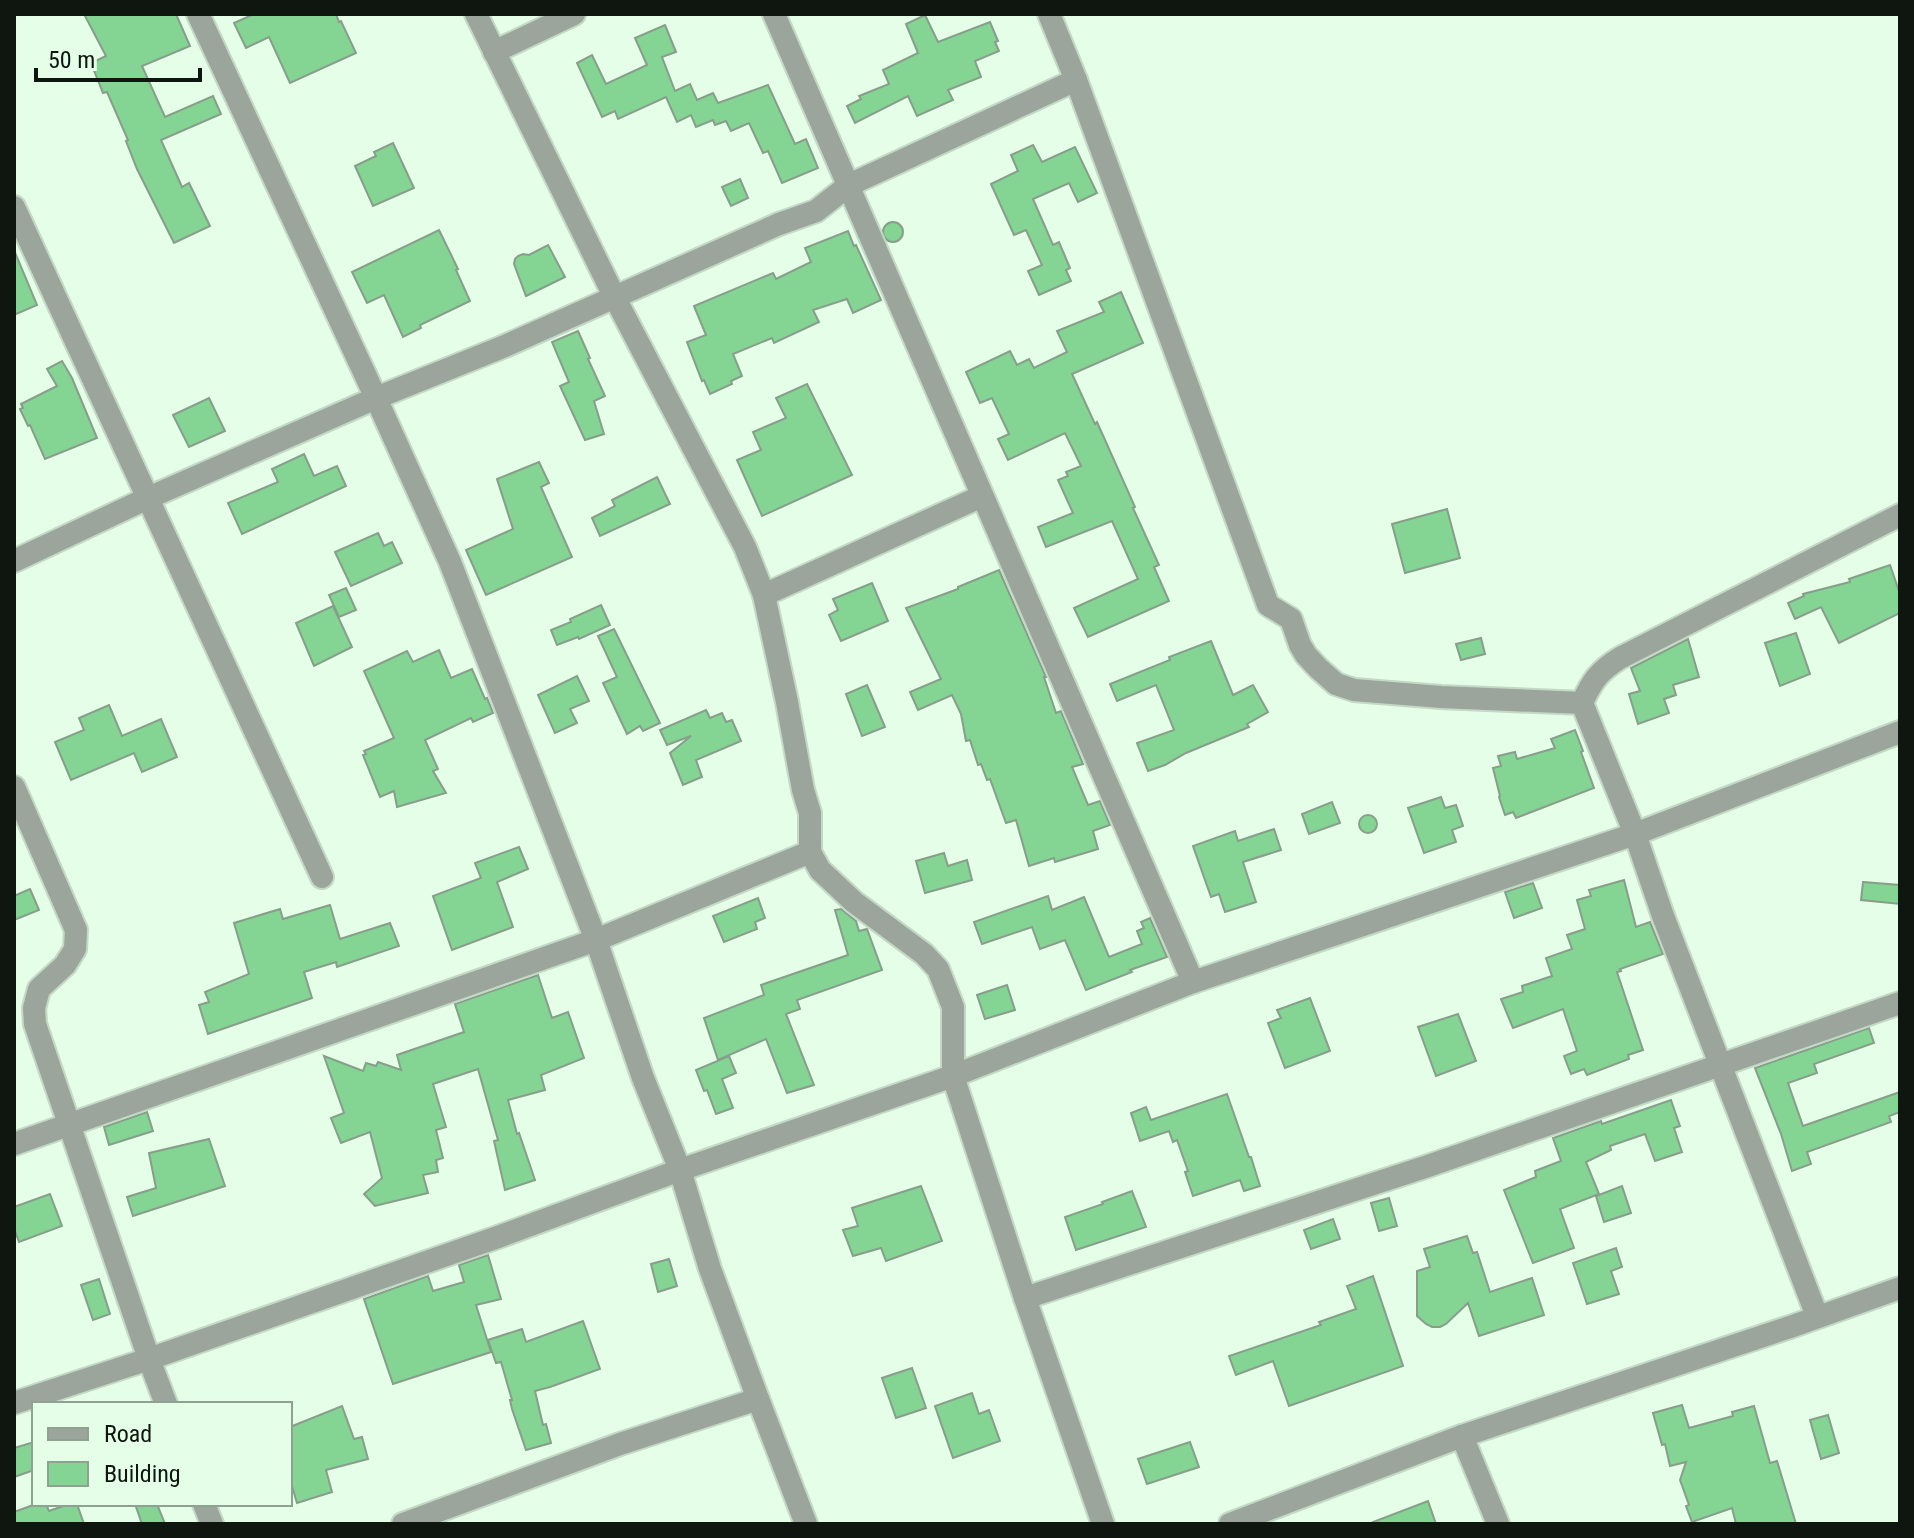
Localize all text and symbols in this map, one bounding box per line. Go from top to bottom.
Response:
scale bar [36,32,200,82]
text: 50 m [48,46,95,74]
legend [32,1402,292,1506]
text: Road [104,1420,152,1448]
text: Building [104,1460,181,1488]

